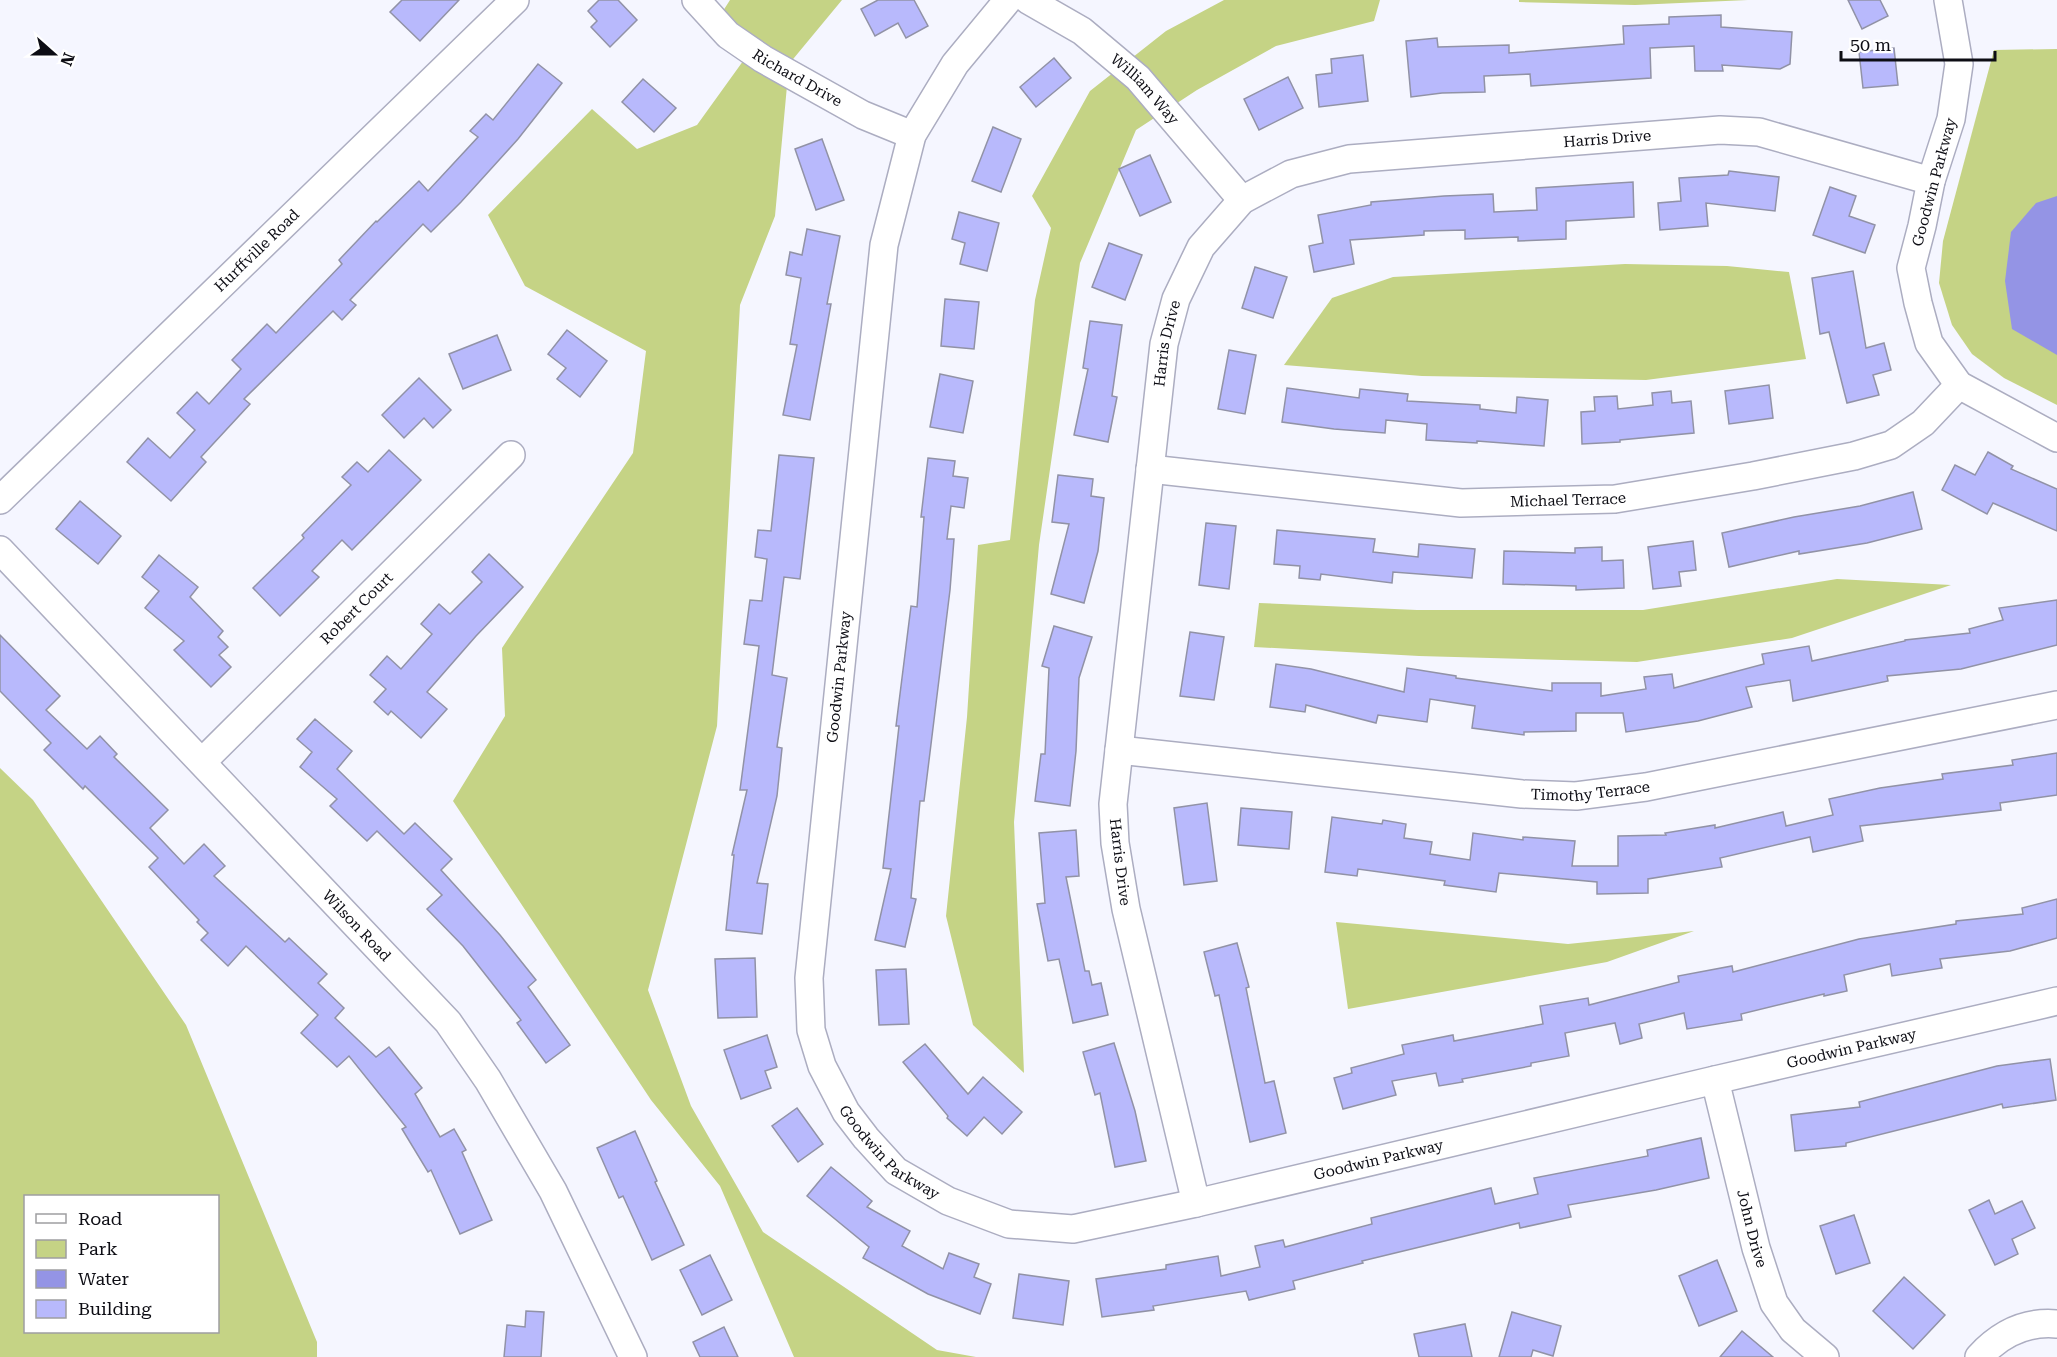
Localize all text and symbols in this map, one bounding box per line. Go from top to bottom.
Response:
north arrow [24,24,84,84]
scale bar [1841,24,1996,62]
text: 50 m [1850,34,1891,55]
street label: Richard Drive [749,45,845,110]
text: N [56,50,79,68]
street label: William Way [1107,50,1183,128]
street label: Goodwin Parkway [1908,116,1960,248]
street label: Harris Drive [1563,126,1652,151]
street label: Hurffville Road [211,205,303,296]
street label: Harris Drive [1150,298,1184,388]
street label: Michael Terrace [1510,488,1627,511]
street label: Robert Court [317,568,397,648]
street label: Goodwin Parkway [823,610,855,744]
street label: Timothy Terrace [1530,778,1651,805]
street label: Harris Drive [1106,817,1134,907]
street label: Wilson Road [319,886,395,965]
street label: Goodwin Parkway [1785,1025,1918,1072]
street label: Goodwin Parkway [835,1102,943,1203]
street label: Goodwin Parkway [1312,1136,1445,1184]
street label: John Drive [1733,1188,1771,1270]
legend [24,1195,219,1333]
text: Road [78,1208,123,1229]
text: Park [78,1238,118,1259]
text: Water [78,1268,129,1289]
text: Building [78,1298,152,1319]

